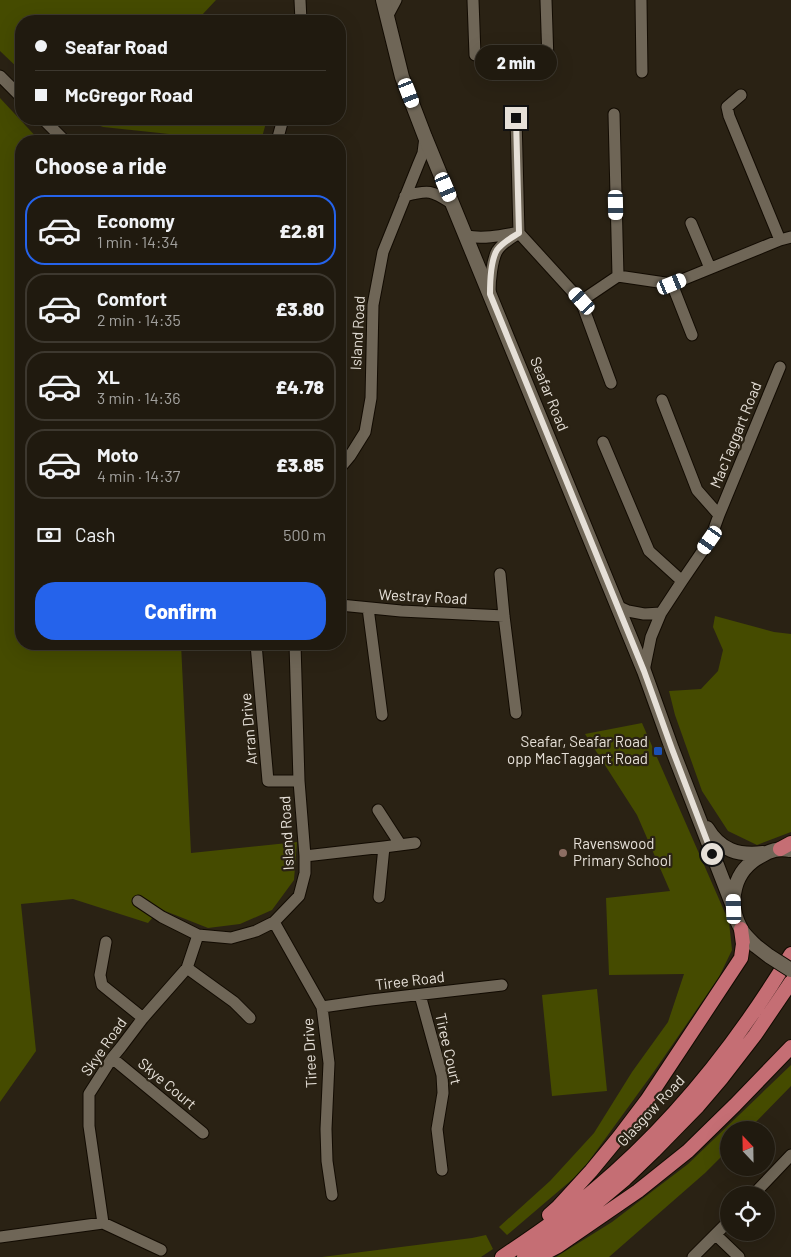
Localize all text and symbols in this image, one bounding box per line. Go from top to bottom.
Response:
text: Seafar Road [65,35,168,58]
callout: 2 min [475,46,557,80]
text: 2 min [497,53,535,72]
car [396,76,421,110]
text: McGregor Road [65,83,193,106]
route end [505,107,527,129]
text: Choose a ride [35,152,167,178]
car [433,170,458,204]
car [608,190,623,220]
icon: car [37,208,82,253]
text: Economy [97,209,175,232]
text: £2.81 [279,219,324,242]
text: 1 min · 14:34 [97,232,178,251]
car [655,271,688,297]
car [566,285,597,317]
icon: car [37,286,82,331]
text: Comfort [97,287,167,310]
street label: Island Road [346,295,368,371]
text: £3.80 [276,297,324,320]
text: 2 min · 14:35 [97,310,181,329]
street label: Seafar Road [527,354,573,433]
icon: car [37,364,82,409]
text: XL [97,365,120,388]
text: £4.78 [275,375,324,398]
street label: MacTaggart Road [706,379,765,490]
text: 3 min · 14:36 [97,388,180,407]
icon: car [37,442,82,487]
text: Moto [97,443,139,466]
text: £3.85 [276,453,324,476]
text: 4 min · 14:37 [97,466,180,485]
icon: cash [35,521,63,549]
text: Cash [75,523,116,546]
car [695,523,724,557]
text: 500 m [283,525,326,544]
button: Confirm [35,582,326,640]
street label: Westray Road [378,585,468,607]
street label: Arran Drive [236,692,260,766]
place label: Seafar, Seafar Road opp MacTaggart Road [507,732,648,767]
marker: Seafar, Seafar Road opp MacTaggart Road [652,745,664,757]
street label: Island Road [275,795,297,871]
place label: Ravenswood Primary School [573,834,671,869]
route start [701,843,723,865]
marker: Ravenswood Primary School [557,847,569,859]
car [725,894,742,924]
street label: Tiree Road [374,967,446,993]
street label: Tiree Court [432,1011,466,1086]
street label: Skye Road [77,1014,130,1079]
street label: Tiree Drive [298,1018,320,1088]
street label: Skye Court [135,1054,200,1113]
street label: Glasgow Road [613,1071,688,1150]
north arrow [720,1121,775,1176]
map controls [720,1121,775,1241]
button: locate [720,1186,775,1241]

